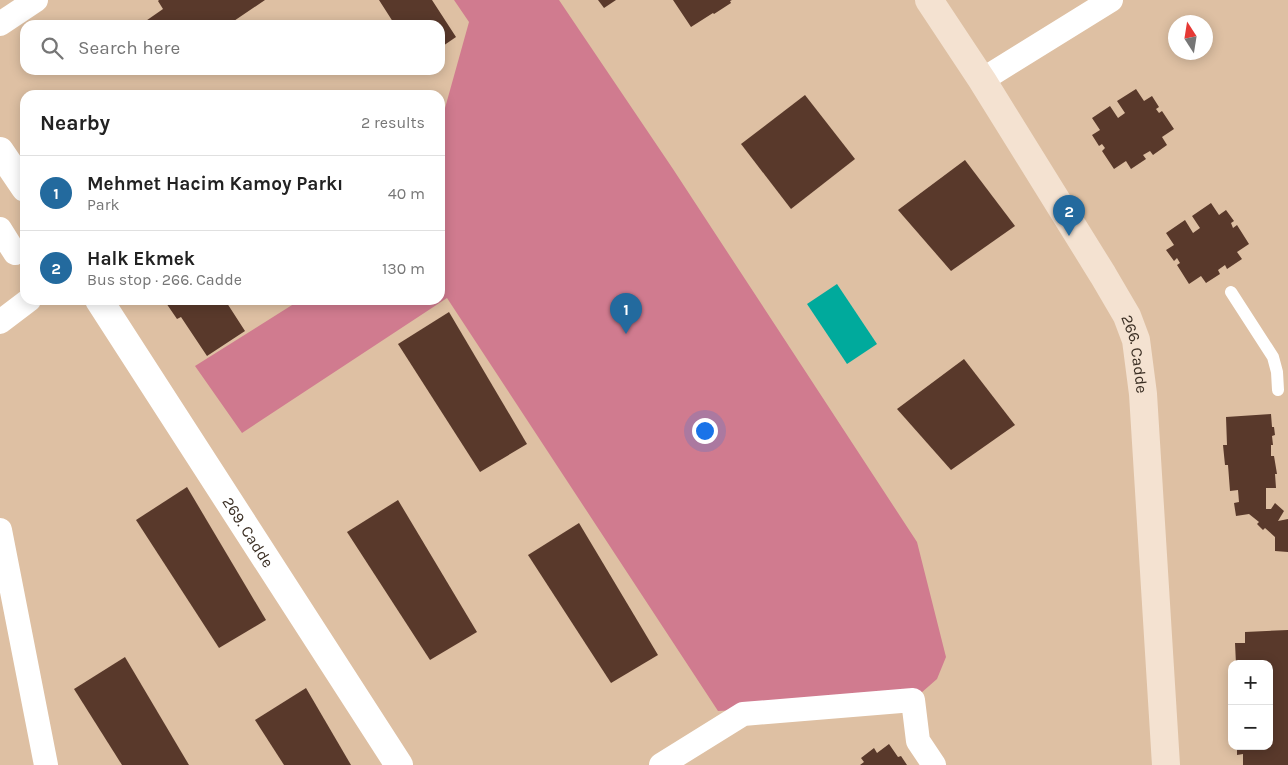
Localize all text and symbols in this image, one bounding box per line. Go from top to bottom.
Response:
north arrow [1168,15,1213,60]
search box [20,20,445,75]
icon: search [38,34,66,62]
text: Search here [78,37,180,59]
text: Nearby [40,111,110,135]
text: 2 results [361,113,425,132]
text: Mehmet Hacim Kamoy Parkı [87,173,343,195]
text: 1 [53,184,59,203]
text: 40 m [388,184,425,203]
text: Park [87,195,119,214]
pin: 2 [1053,195,1085,236]
text: Halk Ekmek [87,248,195,270]
text: 2 [51,259,61,278]
text: 130 m [382,259,425,278]
text: Bus stop · 266. Cadde [87,270,242,289]
pin: 1 [610,293,642,334]
street label: 266. Cadde [1117,312,1152,394]
your location [692,418,718,444]
street label: 269. Cadde [218,493,278,571]
map controls [1228,660,1273,750]
button: + [1228,660,1273,705]
button: − [1228,705,1273,750]

